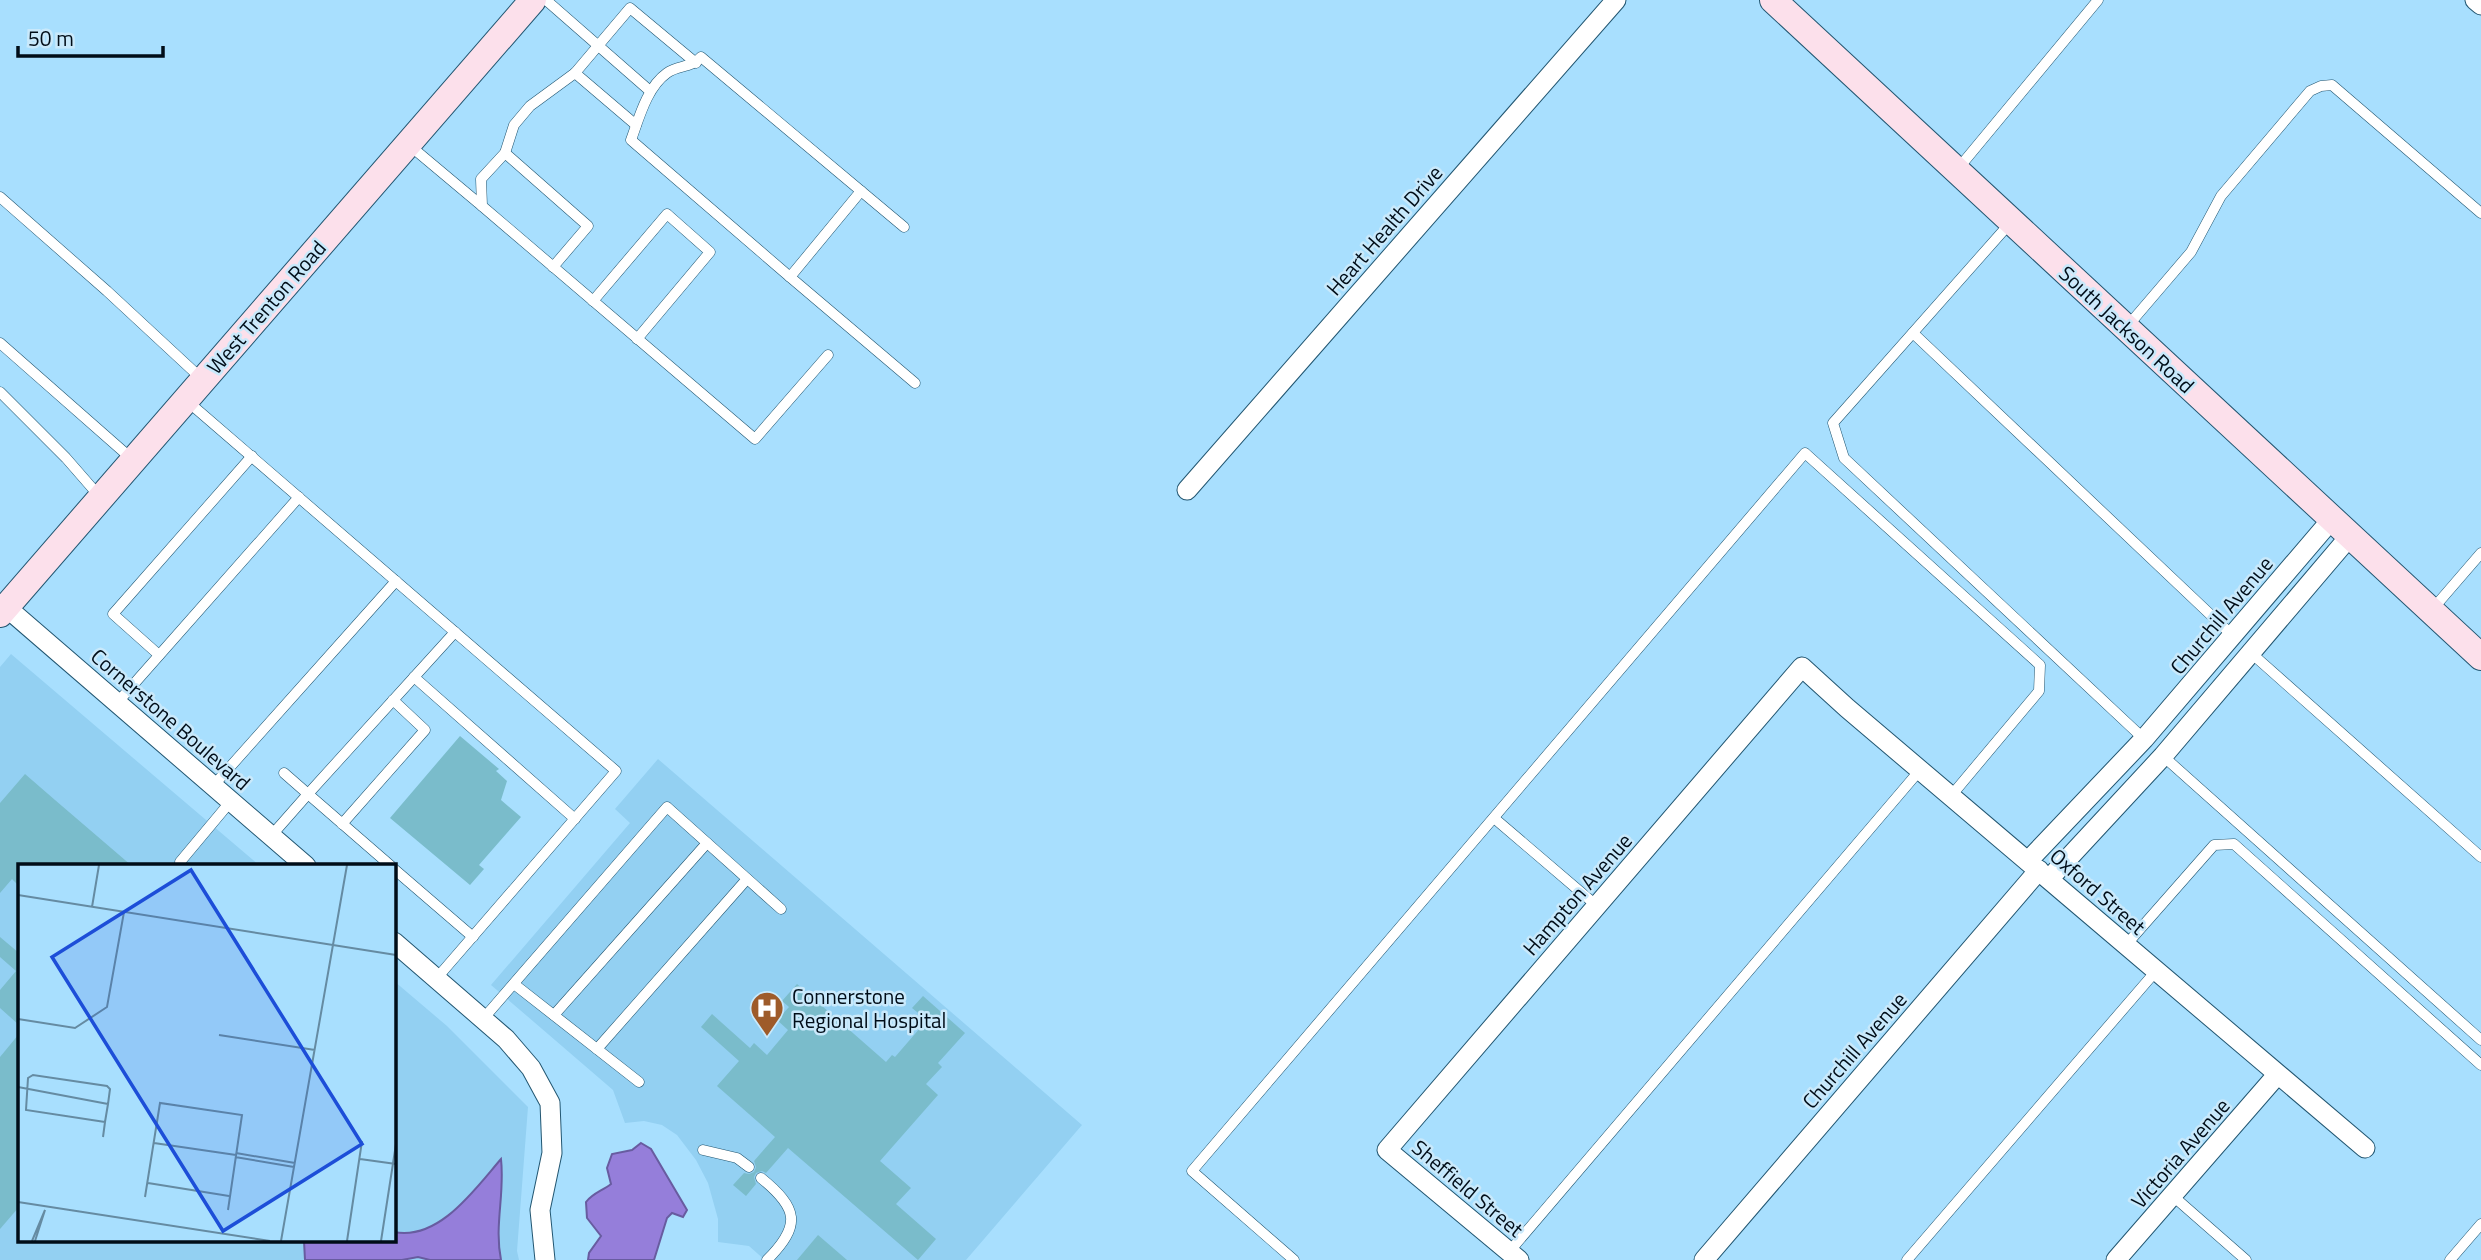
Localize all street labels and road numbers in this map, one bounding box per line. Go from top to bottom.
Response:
street label: Heart Health Drive [1318,158,1450,302]
street label: West Trenton Road [199,233,333,381]
street label: South Jackson Road [2052,258,2202,400]
street label: Churchill Avenue [2162,549,2280,681]
street label: Cornerstone Boulevard [84,641,258,797]
street label: Hampton Avenue [1515,826,1639,962]
street label: Oxford Street [2043,840,2154,942]
street label: Churchill Avenue [1794,984,1914,1116]
street label: Victoria Avenue [2123,1091,2237,1215]
street label: Sheffield Street [1405,1132,1531,1245]

